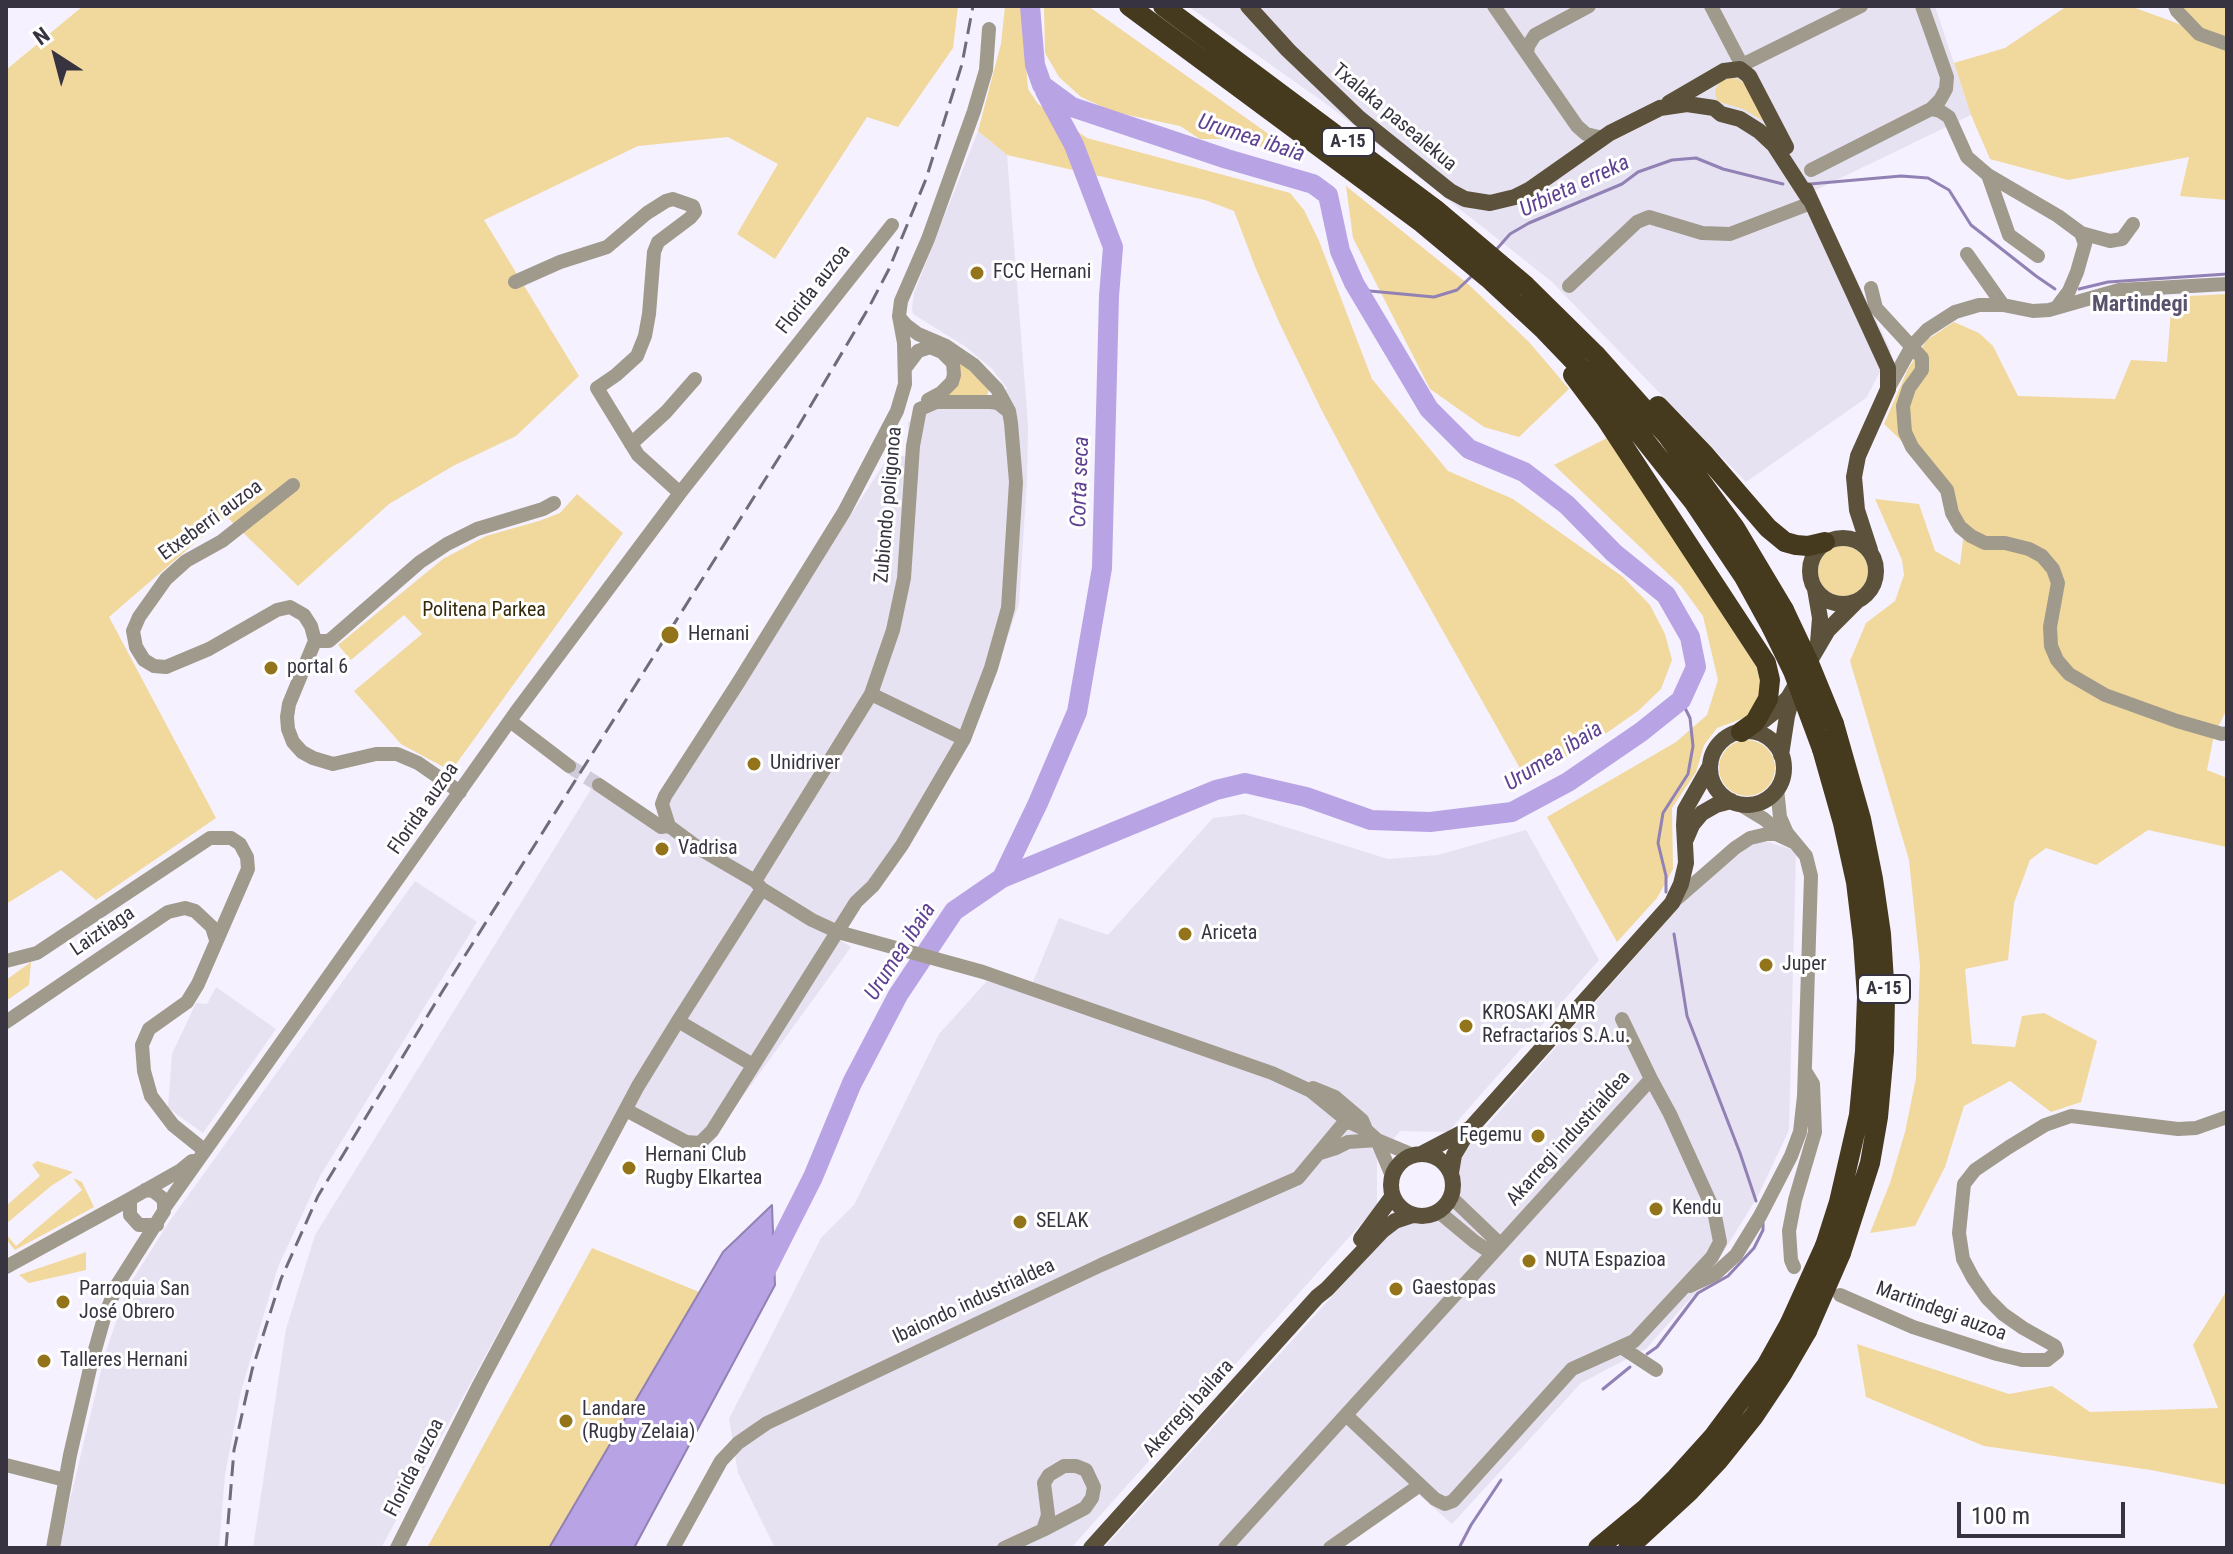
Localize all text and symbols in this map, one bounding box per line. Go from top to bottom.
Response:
north arrow [16,16,96,96]
text: N [29,22,54,50]
street label: Txalaka pasealekua [1327,59,1461,177]
water label: Urumea ibaia [1194,109,1308,169]
road number: A-15 [1322,128,1374,156]
water label: Urbieta erreka [1516,150,1634,224]
street label: Florida auzoa [772,241,856,339]
place label: FCC Hernani [993,261,1091,285]
marker: FCC Hernani [968,264,986,282]
district label: Martindegi [2092,292,2188,318]
street label: Zubiondo poligonoa [870,426,908,584]
water label: Corta seca [1066,436,1096,528]
street label: Etxeberri auzoa [155,475,267,567]
park label: Politena Parkea [422,599,546,623]
place label: Hernani [688,623,749,647]
marker: Hernani [659,624,681,646]
place label: portal 6 [287,656,348,680]
marker: portal 6 [262,659,280,677]
water label: Urumea ibaia [1500,716,1608,798]
place label: Unidriver [770,752,840,776]
marker: Unidriver [745,755,763,773]
street label: Florida auzoa [384,758,464,860]
place label: Vadrisa [678,837,738,861]
marker: Vadrisa [653,840,671,858]
water label: Urumea ibaia [860,898,942,1006]
street label: Laiztiaga [66,902,140,962]
place label: Ariceta [1201,922,1257,946]
marker: Ariceta [1176,925,1194,943]
place label: Juper [1782,953,1827,977]
marker: Juper [1757,956,1775,974]
road number: A-15 [1858,975,1910,1003]
place label: KROSAKI AMR Refractarios S.A.u. [1482,1002,1630,1049]
marker: KROSAKI AMR Refractarios S.A.u. [1457,1017,1475,1035]
street label: Akarregi industrialdea [1502,1067,1636,1211]
place label: Fegemu [1459,1124,1522,1148]
marker: Fegemu [1529,1127,1547,1145]
place label: Hernani Club Rugby Elkartea [645,1144,762,1191]
marker: Hernani Club Rugby Elkartea [620,1159,638,1177]
place label: Kendu [1672,1197,1721,1221]
marker: Kendu [1647,1200,1665,1218]
place label: SELAK [1036,1210,1088,1234]
marker: SELAK [1011,1213,1029,1231]
place label: NUTA Espazioa [1545,1249,1666,1273]
marker: NUTA Espazioa [1520,1252,1538,1270]
street label: Ibaiondo industrialdea [889,1254,1059,1350]
place label: Gaestopas [1412,1277,1496,1301]
street label: Martindegi auzoa [1872,1277,2010,1347]
place label: Parroquia San José Obrero [79,1278,190,1325]
marker: Gaestopas [1387,1280,1405,1298]
marker: Parroquia San José Obrero [54,1293,72,1311]
place label: Talleres Hernani [60,1349,188,1373]
marker: Talleres Hernani [35,1352,53,1370]
street label: Akerregi bailara [1139,1355,1239,1463]
place label: Landare (Rugby Zelaia) [582,1398,695,1445]
marker: Landare (Rugby Zelaia) [557,1412,575,1430]
street label: Florida auzoa [380,1415,450,1521]
scale bar [1961,1486,2129,1536]
text: 100 m [1971,1502,2030,1530]

